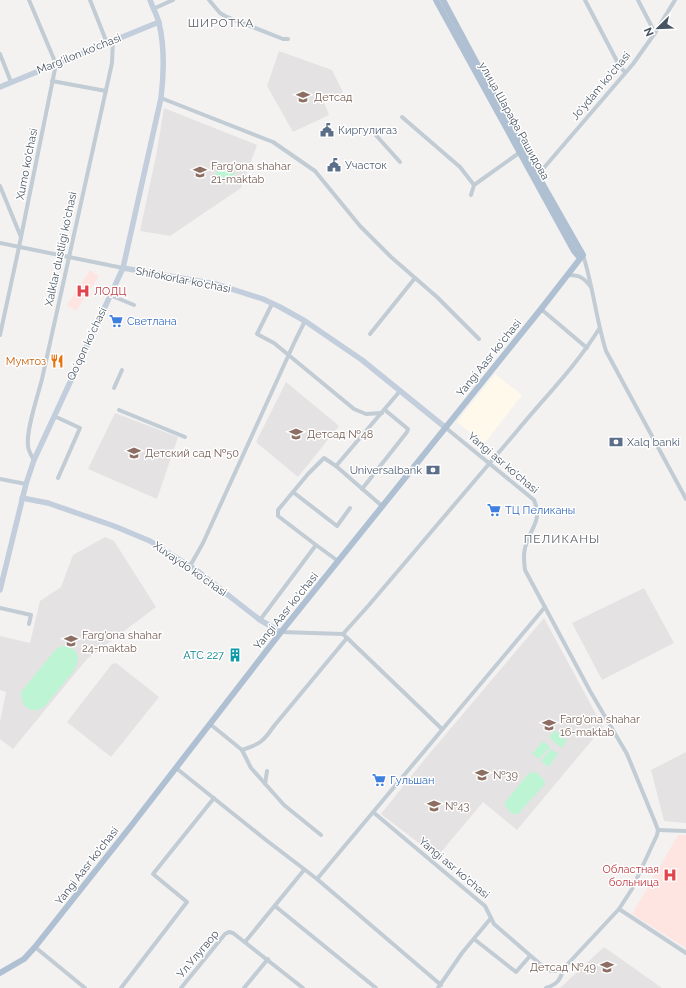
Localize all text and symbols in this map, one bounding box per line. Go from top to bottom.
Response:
north arrow [638,8,678,48]
district label: ШИРОТКА [188,16,254,30]
text: N [642,25,657,38]
street label: Marg'ilon ko'chasi [35,31,123,77]
street label: Jo'ydam ko'chasi [569,49,633,123]
street label: улица Шарафа Рашидова [476,60,552,182]
school or university icon: Детсад [295,89,311,105]
place label: Детсад [314,91,353,104]
public building icon: Киргулигаз [319,122,335,138]
place label: Киргулигаз [338,124,397,137]
street label: Xumo ko'chasi [14,127,40,201]
public building icon: Участок [326,157,342,173]
place label: Участок [345,159,387,172]
place label: Farg'ona shahar 21-maktab [211,160,291,186]
school or university icon: Farg'ona shahar 21-maktab [192,164,208,180]
street label: Xalklar dustligi ko'chasi [43,191,79,307]
street label: Shifokorlar ko'chasi [134,264,232,296]
hospital icon: ЛОДЦ [75,283,91,299]
place label: ЛОДЦ [94,285,127,298]
street label: Qoʻqon koʻchasi [64,305,110,383]
supermarket icon: Светлана [108,313,124,329]
place label: Светлана [127,315,177,328]
street label: Yangi Aasr ko'chasi [454,317,524,399]
restaurant icon: Mумтоз [49,353,65,369]
place label: Mумтоз [6,355,46,368]
school or university icon: Детсад №48 [288,426,304,442]
place label: Детсад №48 [307,428,373,441]
street label: Yangi asr ko'chasi [465,430,541,496]
bank icon: Xalq banki [608,434,624,450]
place label: Xalq banki [627,436,680,449]
school or university icon: Детский сад №50 [126,445,142,461]
place label: Детский сад №50 [145,447,239,460]
bank icon: Universalbank [425,462,441,478]
place label: Universalbank [350,464,422,477]
supermarket icon: ТЦ Пеликаны [486,502,502,518]
place label: ТЦ Пеликаны [505,504,575,517]
district label: ПЕЛИКАНЫ [524,532,600,546]
street label: Xuvaydo ko'chasi [151,539,229,599]
street label: Yangi Aasr ko'chasi [251,570,321,652]
place label: Farg'ona shahar 24-maktab [82,629,162,655]
school or university icon: Farg'ona shahar 24-maktab [63,633,79,649]
building icon: АТС 227 [227,647,243,663]
place label: АТС 227 [183,649,224,662]
place label: Farg'ona shahar 16-maktab [560,713,640,739]
school or university icon: Farg'ona shahar 16-maktab [541,717,557,733]
school or university icon: №39 [474,767,490,783]
place label: №39 [493,769,518,782]
supermarket icon: Гульшан [371,772,387,788]
place label: Гульшан [390,774,434,787]
school or university icon: №43 [426,798,442,814]
place label: №43 [445,800,470,813]
street label: Yangi Aasr ko'chasi [53,824,121,908]
street label: Yangi asr ko'chasi [416,835,492,901]
place label: Областная больница [602,863,659,889]
hospital icon: Областная больница [662,867,678,883]
street label: Ул.Улугвор [174,928,222,980]
school or university icon: Детсад №49 [599,959,615,975]
place label: Детсад №49 [530,961,596,974]

